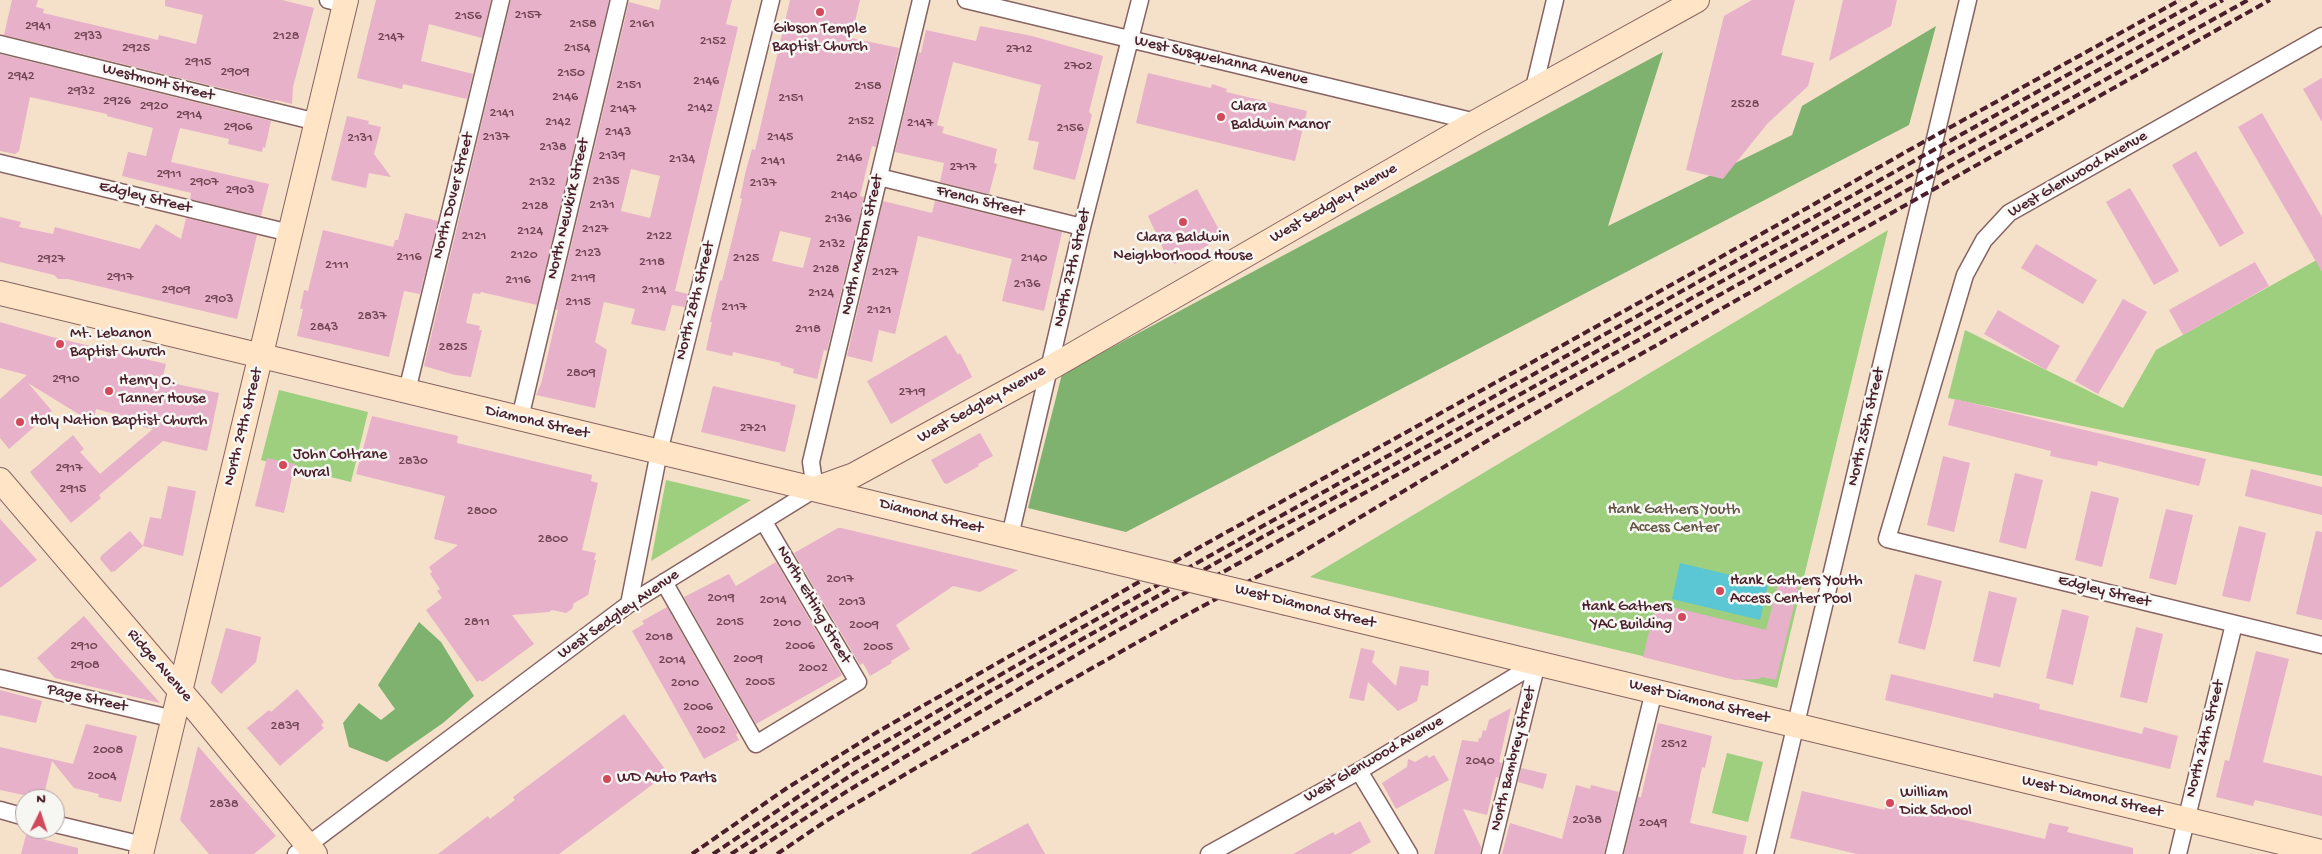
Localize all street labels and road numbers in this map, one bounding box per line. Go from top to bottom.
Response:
street label: West Susquehanna Avenue [1132,32,1310,90]
street label: Westmont Street [100,60,216,106]
street label: West Glenwood Avenue [2005,127,2151,223]
street label: North Dover Street [429,131,479,261]
street label: North Newkirk Street [543,137,595,281]
street label: West Sedgley Avenue [1267,160,1401,248]
street label: North Marston Street [837,173,889,317]
street label: Edgley Street [97,177,193,219]
street label: French Street [934,182,1026,222]
street label: North 27th Street [1050,207,1096,329]
street label: North 28th Street [672,240,720,362]
street label: West Sedgley Avenue [914,362,1050,448]
street label: North 29th Street [220,366,268,488]
street label: North 25th Street [1844,366,1890,488]
street label: Diamond Street [483,402,591,444]
street label: Diamond Street [877,495,985,539]
street label: North Etting Street [771,543,855,667]
street label: West Sedgley Avenue [555,566,683,664]
street label: Edgley Street [2056,571,2152,613]
street label: West Diamond Street [1233,580,1377,634]
street label: Ridge Avenue [122,626,196,706]
street label: West Diamond Street [1627,675,1771,729]
street label: North 24th Street [2182,678,2230,800]
street label: Page Street [45,680,129,718]
street label: North Bambrey Street [1487,685,1541,833]
street label: West Glenwood Avenue [1301,712,1447,808]
street label: West Diamond Street [2020,771,2164,823]

